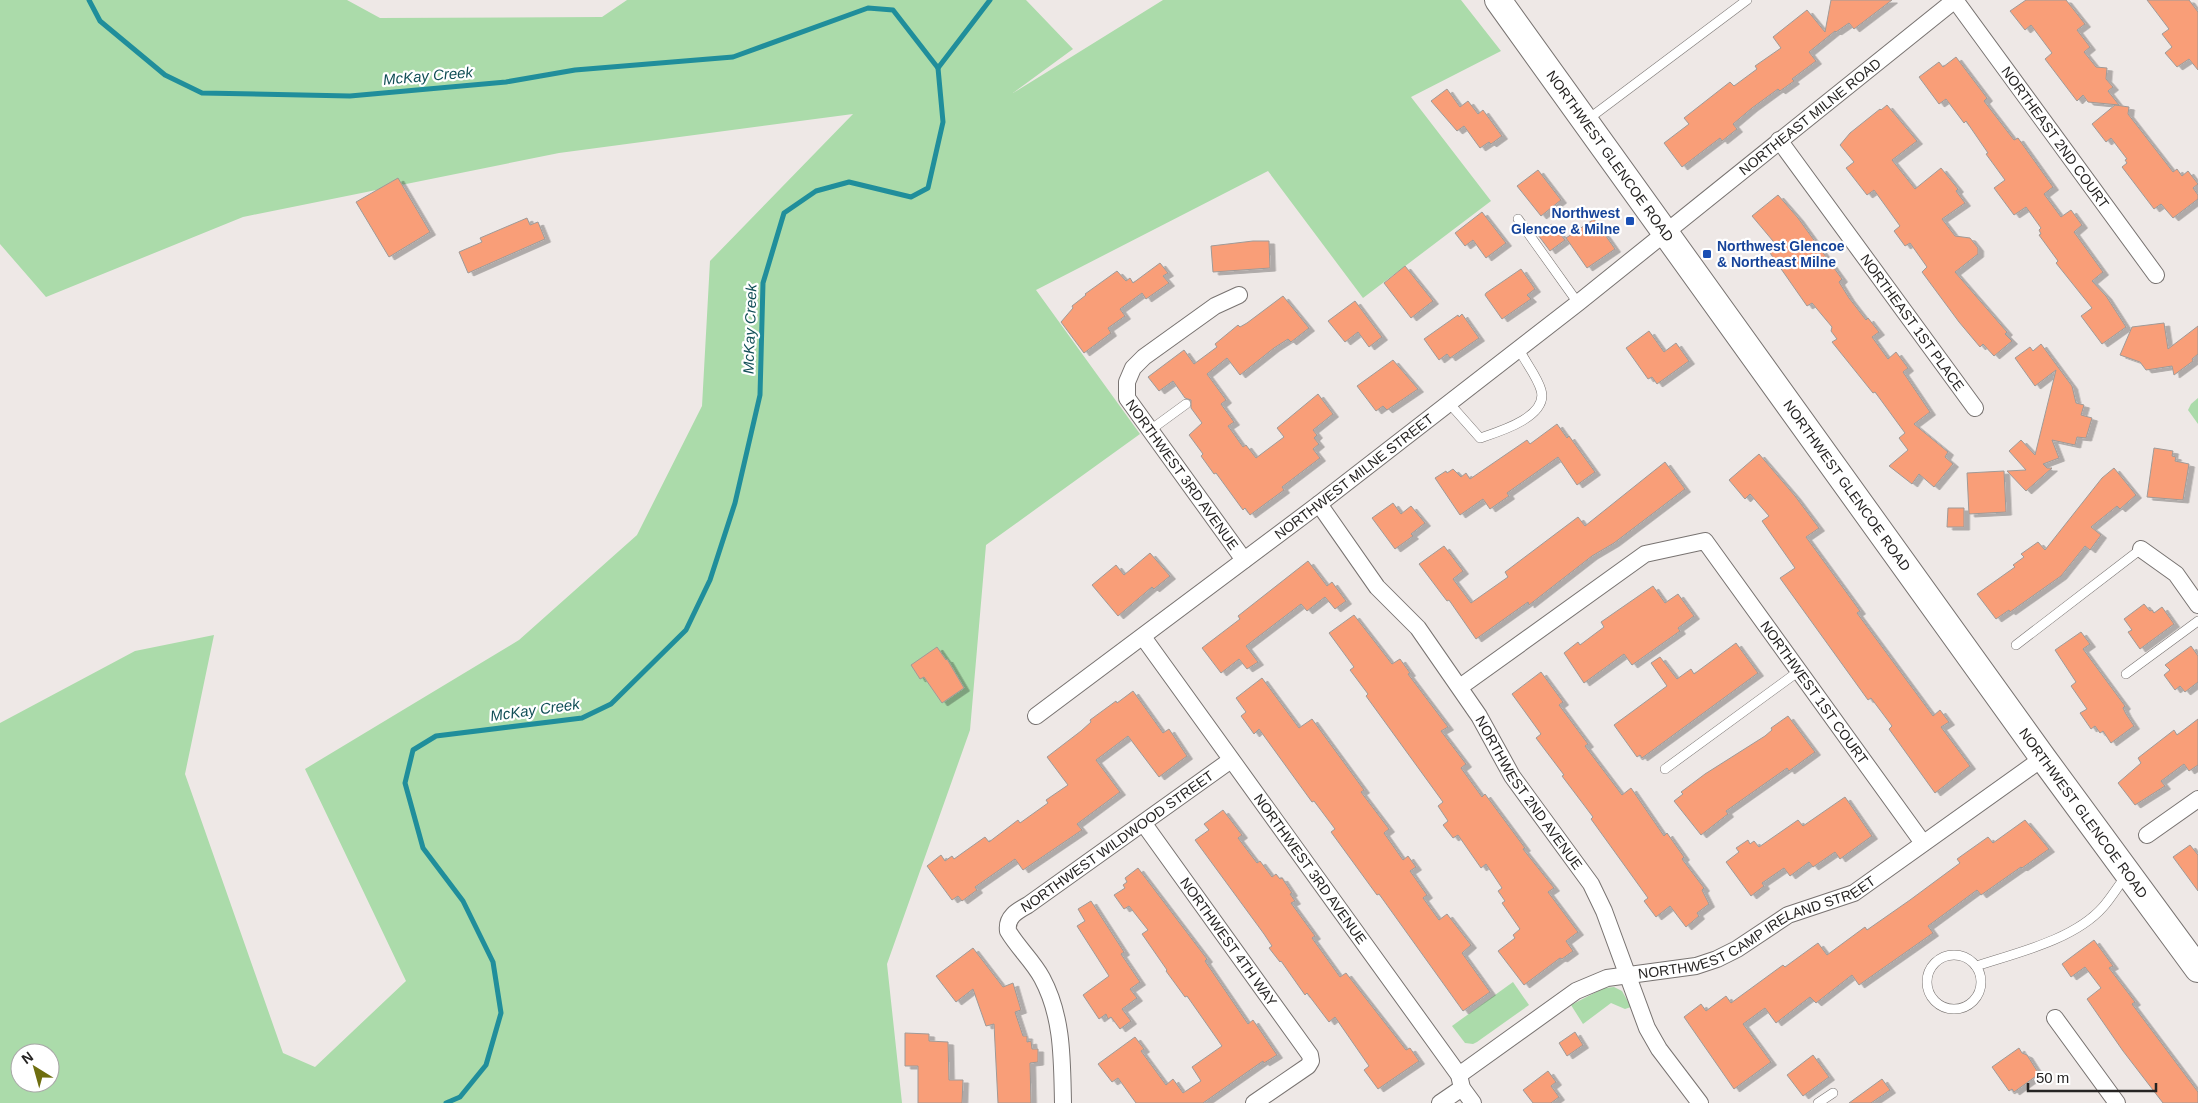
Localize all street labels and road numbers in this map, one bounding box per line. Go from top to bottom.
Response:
street label: NORTHEAST MILNE ROAD [1736,55,1884,178]
street label: NORTHEAST 2ND COURT [1998,63,2113,211]
street label: NORTHWEST GLENCOE ROAD [1543,67,1677,244]
street label: NORTHEAST 1ST PLACE [1857,251,1968,394]
street label: NORTHWEST 3RD AVENUE [1123,396,1242,553]
street label: NORTHWEST GLENCOE ROAD [1780,397,1914,574]
street label: NORTHWEST MILNE STREET [1271,410,1437,542]
street label: NORTHWEST 1ST COURT [1757,618,1872,767]
street label: NORTHWEST 2ND AVENUE [1472,713,1586,873]
street label: NORTHWEST GLENCOE ROAD [2016,725,2151,901]
street label: NORTHWEST WILDWOOD STREET [1018,767,1217,915]
street label: NORTHWEST 3RD AVENUE [1251,791,1370,947]
street label: NORTHWEST CAMP IRELAND STREET [1637,872,1879,982]
street label: NORTHWEST 4TH WAY [1177,874,1281,1010]

